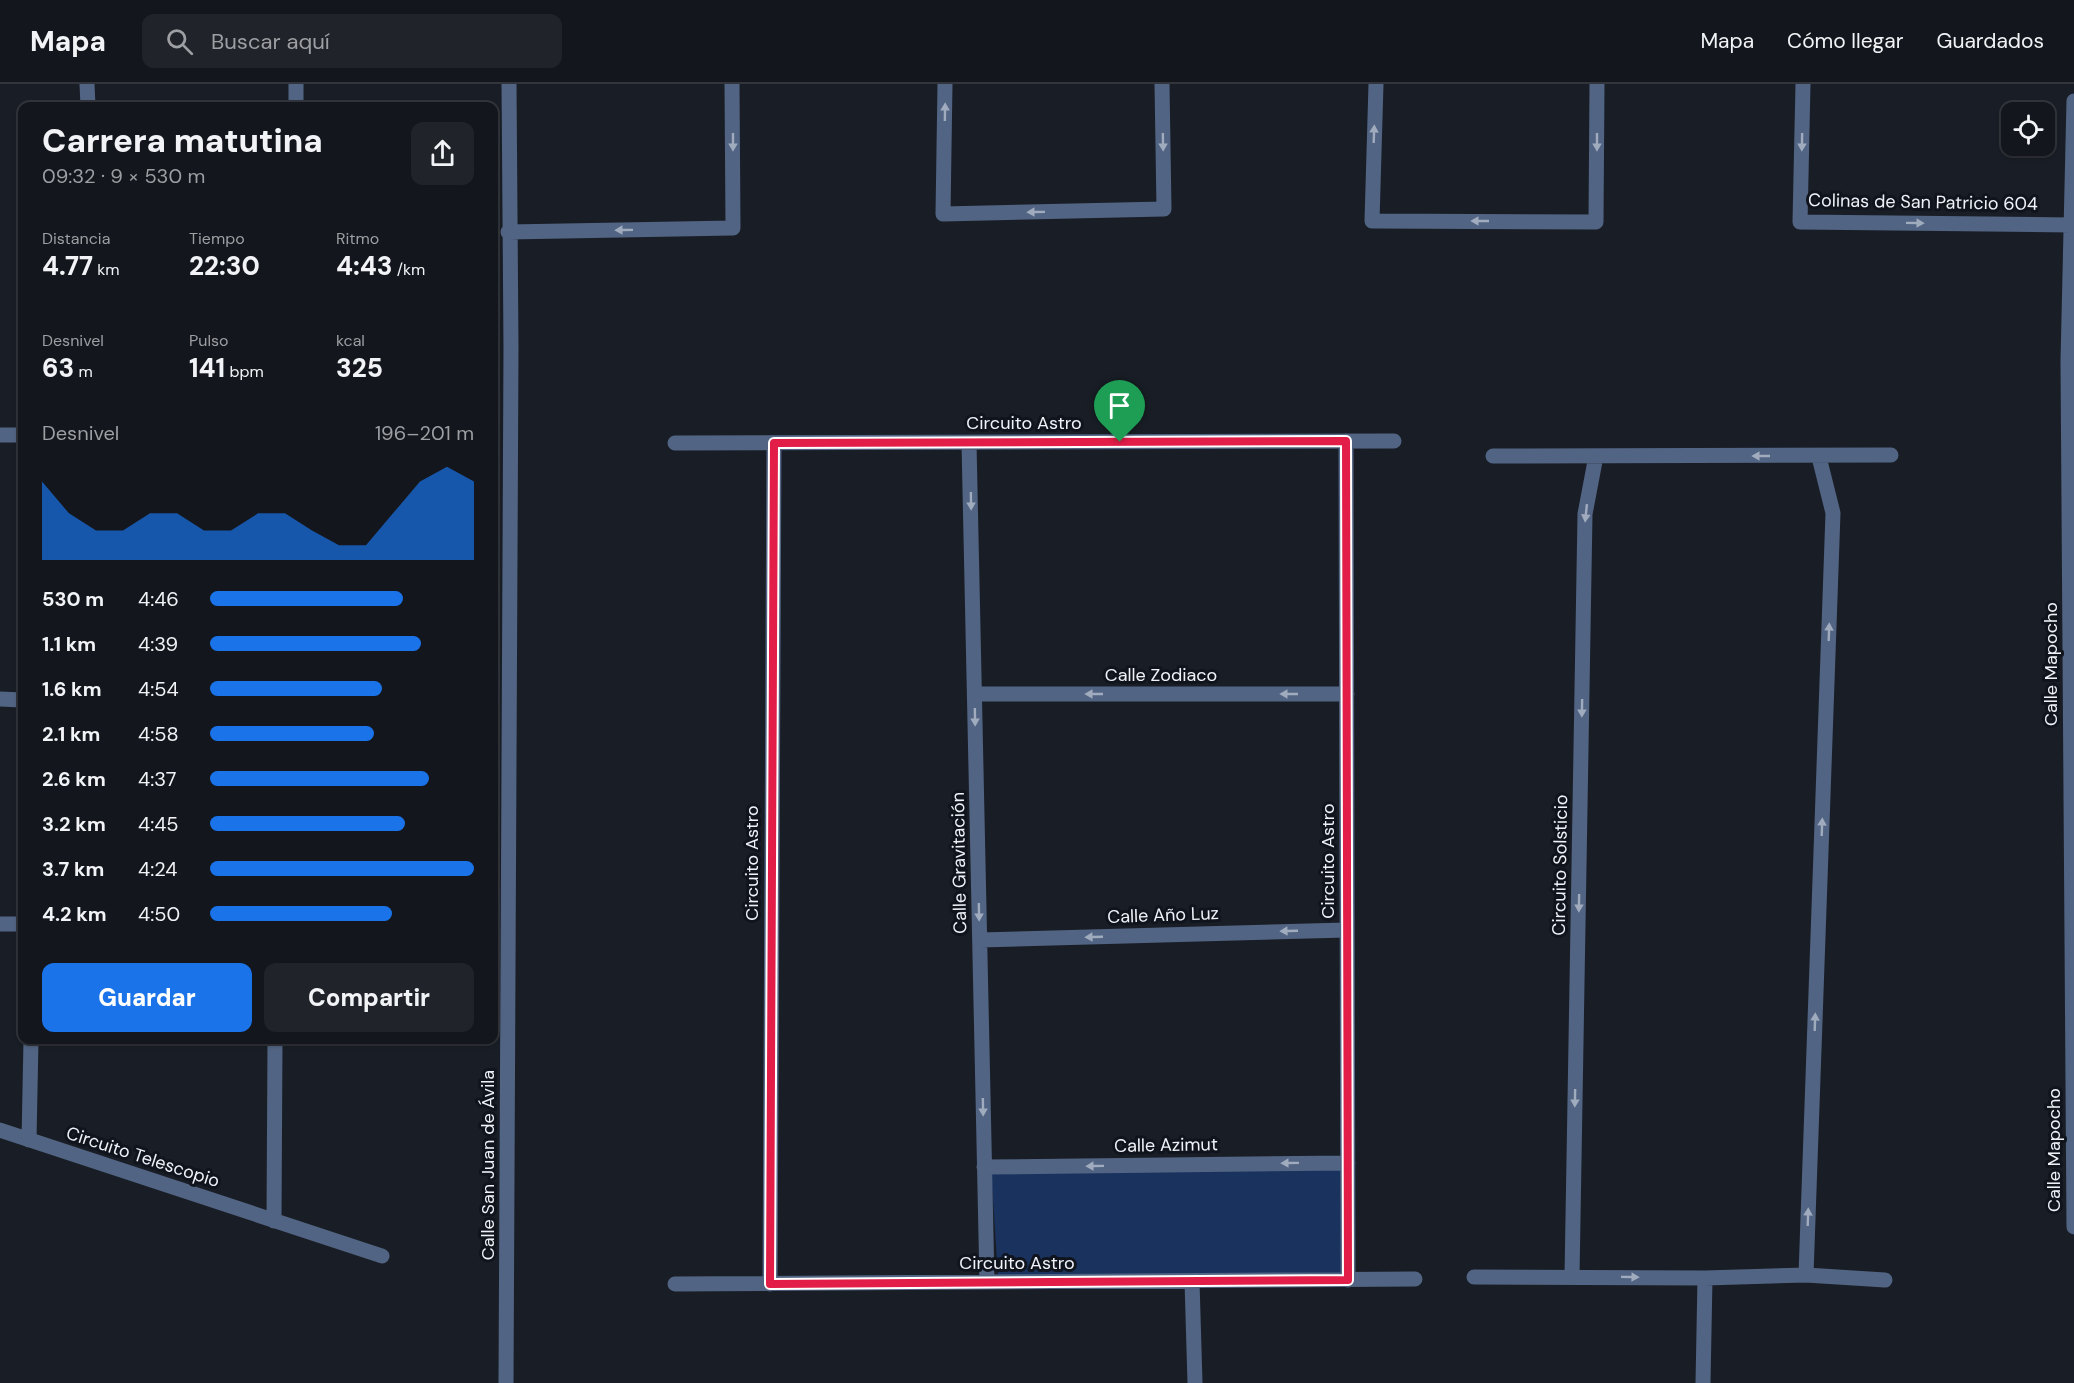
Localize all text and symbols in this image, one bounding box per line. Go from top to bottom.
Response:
search box [142,14,562,68]
text: Mapa [30,23,106,60]
icon: search [163,25,196,58]
text: Buscar aquí [211,27,330,56]
text: Mapa [1700,27,1754,55]
text: Cómo llegar [1787,27,1904,55]
text: Guardados [1937,27,2044,55]
map controls [2001,102,2055,156]
button: locate [2001,102,2055,156]
one-way arrow [940,103,949,122]
text: Carrera matutina [42,119,323,162]
button: share [411,122,474,185]
one-way arrow [1369,125,1379,144]
one-way arrow [728,133,737,152]
one-way arrow [1158,133,1168,152]
one-way arrow [1592,133,1601,152]
one-way arrow [1797,133,1807,152]
text: 09:32 · 9 × 530 m [42,163,205,189]
street label: Colinas de San Patricio 604 [1808,188,2038,216]
one-way arrow [1027,207,1046,217]
one-way arrow [1471,216,1490,226]
one-way arrow [1906,218,1925,228]
one-way arrow [614,225,633,235]
text: Distancia [42,228,110,249]
text: Tiempo [189,228,245,249]
text: Ritmo [336,228,379,249]
text: 4.77 [42,249,93,283]
text: 22:30 [189,249,260,283]
text: 4:43 [336,249,393,283]
text: km [93,259,119,280]
text: /km [393,259,425,280]
text: Desnivel [42,330,104,351]
text: Pulso [189,330,229,351]
text: kcal [336,330,365,351]
text: 63 [42,351,74,385]
text: 141 [189,351,225,385]
text: 325 [336,351,383,385]
text: m [74,361,93,382]
text: bpm [225,361,264,382]
pin [1094,380,1145,442]
icon: arrive [1103,389,1136,422]
street label: Circuito Astro [966,411,1082,435]
text: Desnivel [42,420,119,446]
text: 196–201 m [375,420,474,446]
one-way arrow [1751,451,1770,461]
one-way arrow [966,491,975,510]
one-way arrow [1581,504,1591,523]
text: 530 m [42,586,104,612]
text: 4:46 [138,586,179,612]
street label: Calle Mapocho [2039,602,2063,726]
one-way arrow [1824,623,1833,642]
text: 1.1 km [42,631,96,657]
text: 4:39 [138,631,178,657]
street label: Calle Zodiaco [1105,663,1217,687]
text: 1.6 km [42,676,101,702]
text: 4:54 [138,676,179,702]
one-way arrow [1084,689,1103,699]
one-way arrow [1279,689,1298,699]
one-way arrow [1577,699,1587,718]
one-way arrow [971,707,980,726]
text: 2.1 km [42,721,100,747]
text: 4:58 [138,721,179,747]
text: 2.6 km [42,766,106,792]
text: 4:37 [138,766,176,792]
street label: Calle Gravitación [946,792,972,934]
street label: Circuito Solsticio [1547,794,1573,936]
street label: Circuito Astro [1316,803,1340,919]
street label: Circuito Astro [740,805,764,921]
text: 3.2 km [42,811,106,837]
text: 4:45 [138,811,179,837]
one-way arrow [1817,818,1827,837]
text: 3.7 km [42,856,104,882]
text: 4:24 [138,856,178,882]
one-way arrow [1574,893,1583,912]
text: 4.2 km [42,901,107,927]
text: 4:50 [138,901,180,927]
street label: Calle Año Luz [1107,901,1219,929]
one-way arrow [974,902,984,921]
one-way arrow [1279,926,1298,936]
one-way arrow [1084,932,1103,941]
button: Guardar [42,963,252,1032]
button: Compartir [264,963,474,1032]
one-way arrow [1810,1012,1820,1031]
street label: Calle San Juan de Ávila [476,1070,500,1260]
one-way arrow [1571,1088,1580,1107]
street label: Calle Mapocho [2042,1088,2066,1212]
one-way arrow [978,1097,988,1116]
street label: Circuito Telescopio [63,1121,223,1193]
street label: Calle Azimut [1114,1132,1218,1158]
one-way arrow [1280,1158,1299,1168]
one-way arrow [1085,1161,1104,1170]
one-way arrow [1803,1207,1813,1226]
street label: Circuito Astro [959,1251,1075,1275]
one-way arrow [1621,1273,1640,1282]

